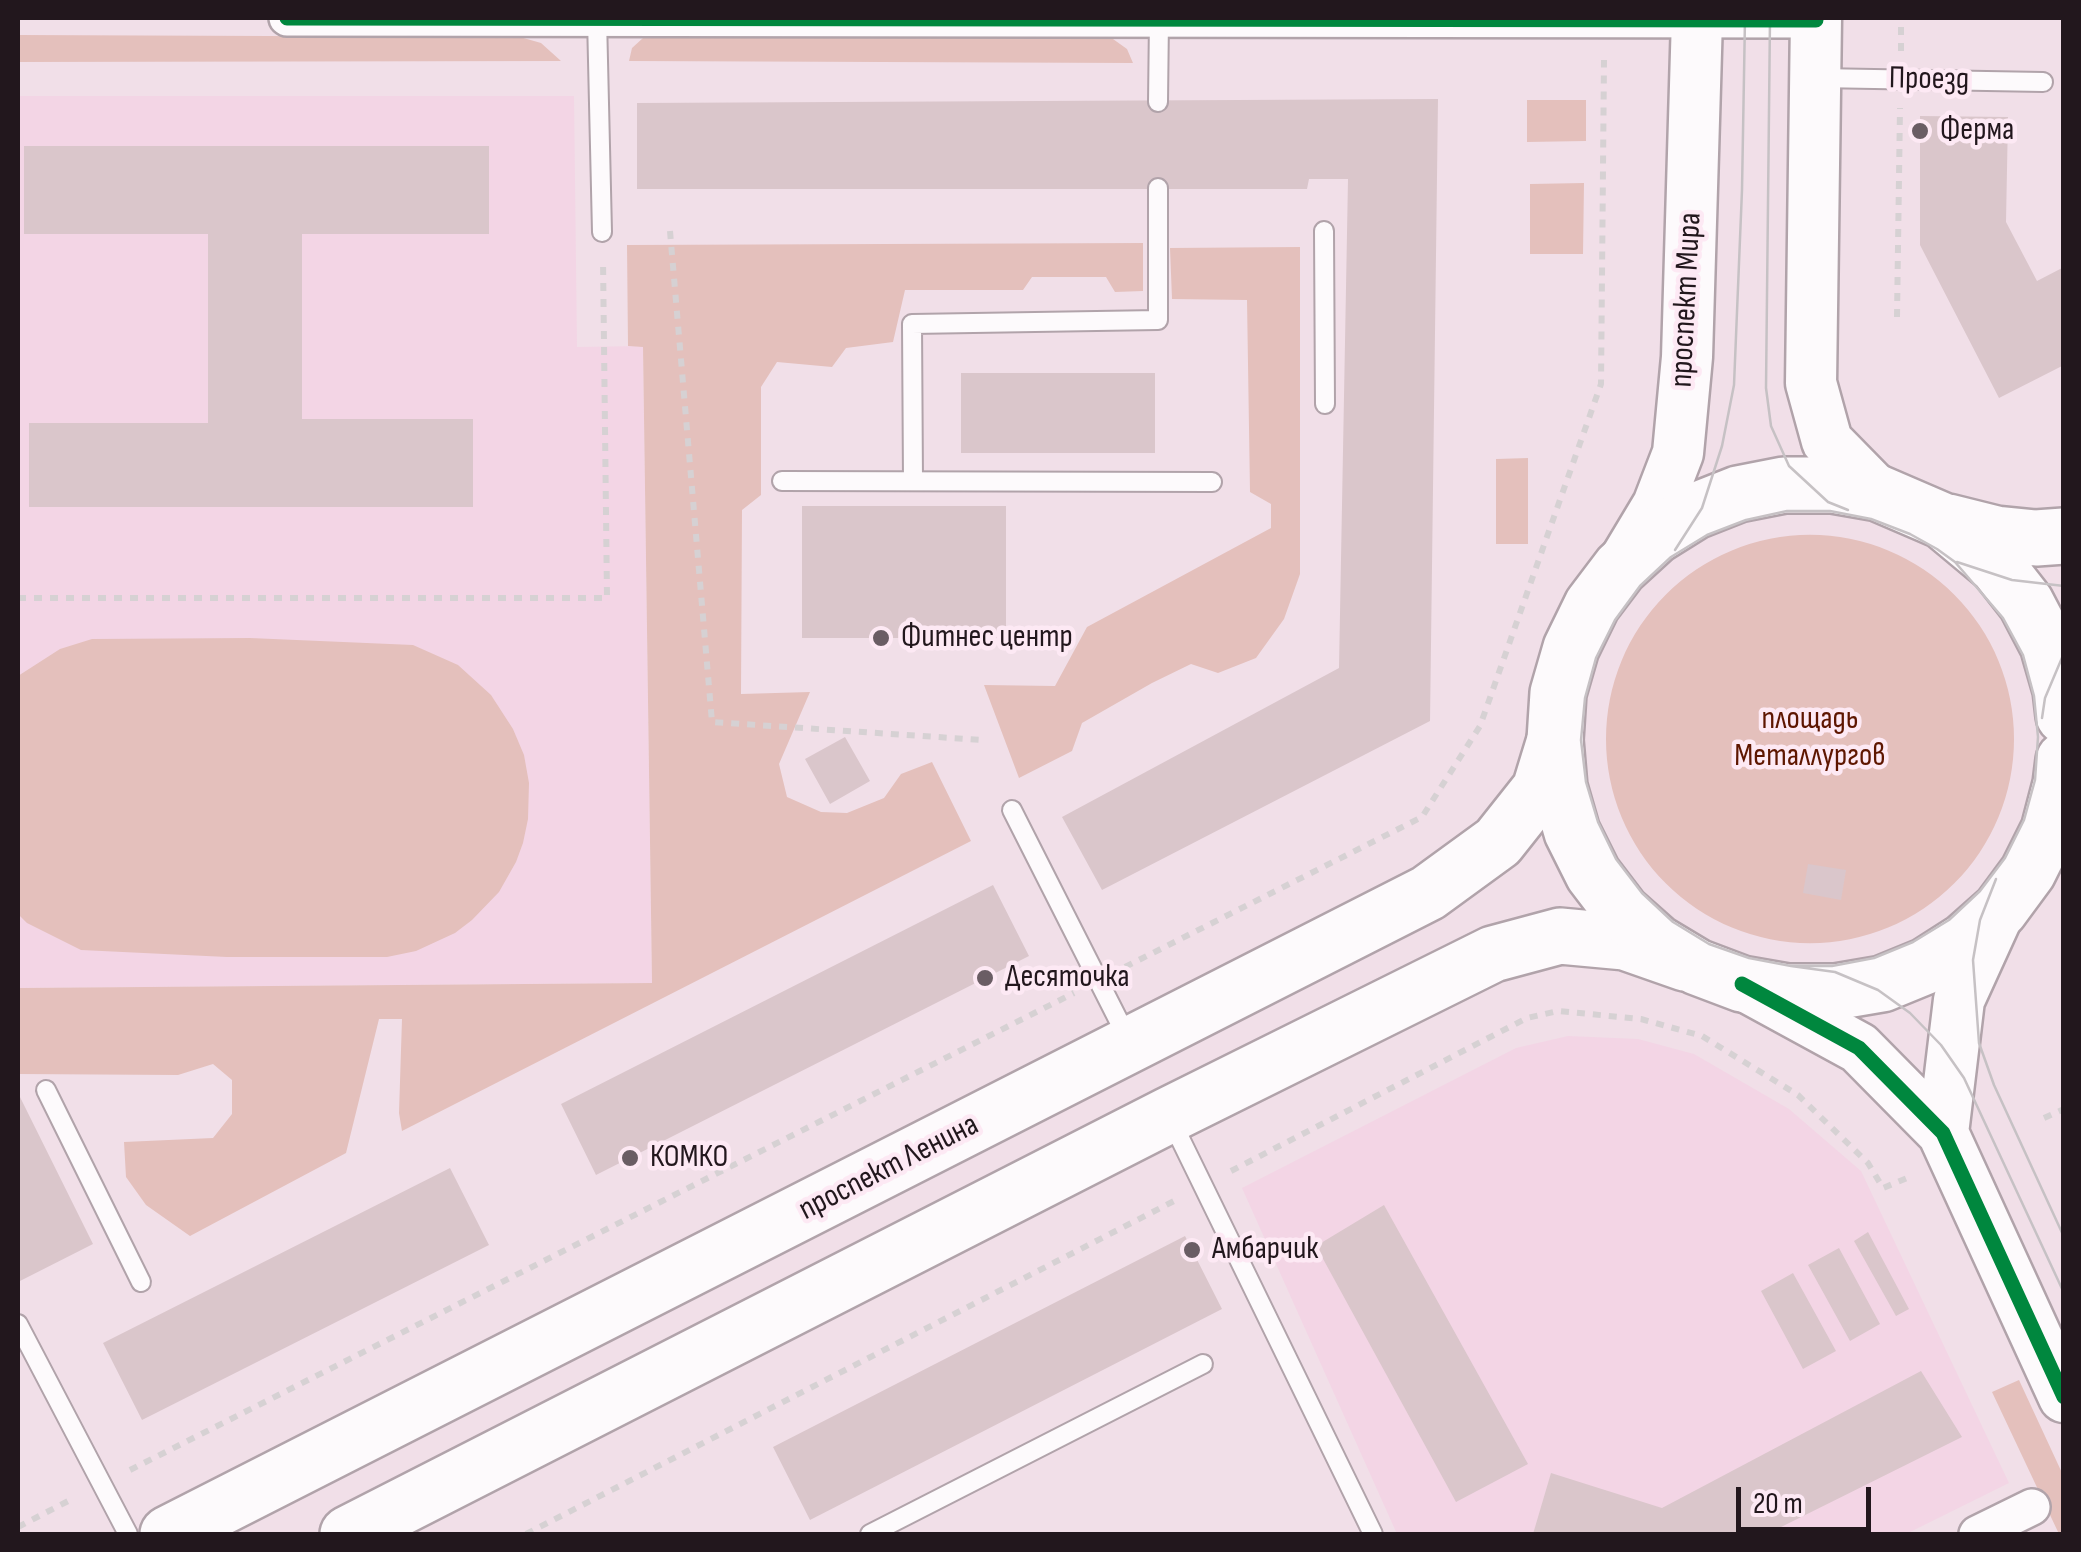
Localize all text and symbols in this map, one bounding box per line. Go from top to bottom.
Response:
street label: Проезд [1888,60,1970,100]
place label: Ферма [1940,112,2014,150]
marker: Ферма [1909,120,1931,142]
street label: проспект Мира [1663,212,1711,388]
place label: Фитнес центр [901,619,1073,657]
marker: Фитнес центр [870,627,892,649]
park label: площадь Металлургов [1734,701,1886,776]
place label: Десяточка [1005,959,1130,997]
marker: Десяточка [974,967,996,989]
street label: проспект Ленина [793,1106,985,1230]
place label: КОМКО [650,1139,728,1177]
marker: КОМКО [619,1147,641,1169]
place label: Амбарчик [1212,1231,1318,1269]
marker: Амбарчик [1181,1239,1203,1261]
scale bar [1741,1467,1876,1529]
text: 20 m [1753,1486,1803,1522]

